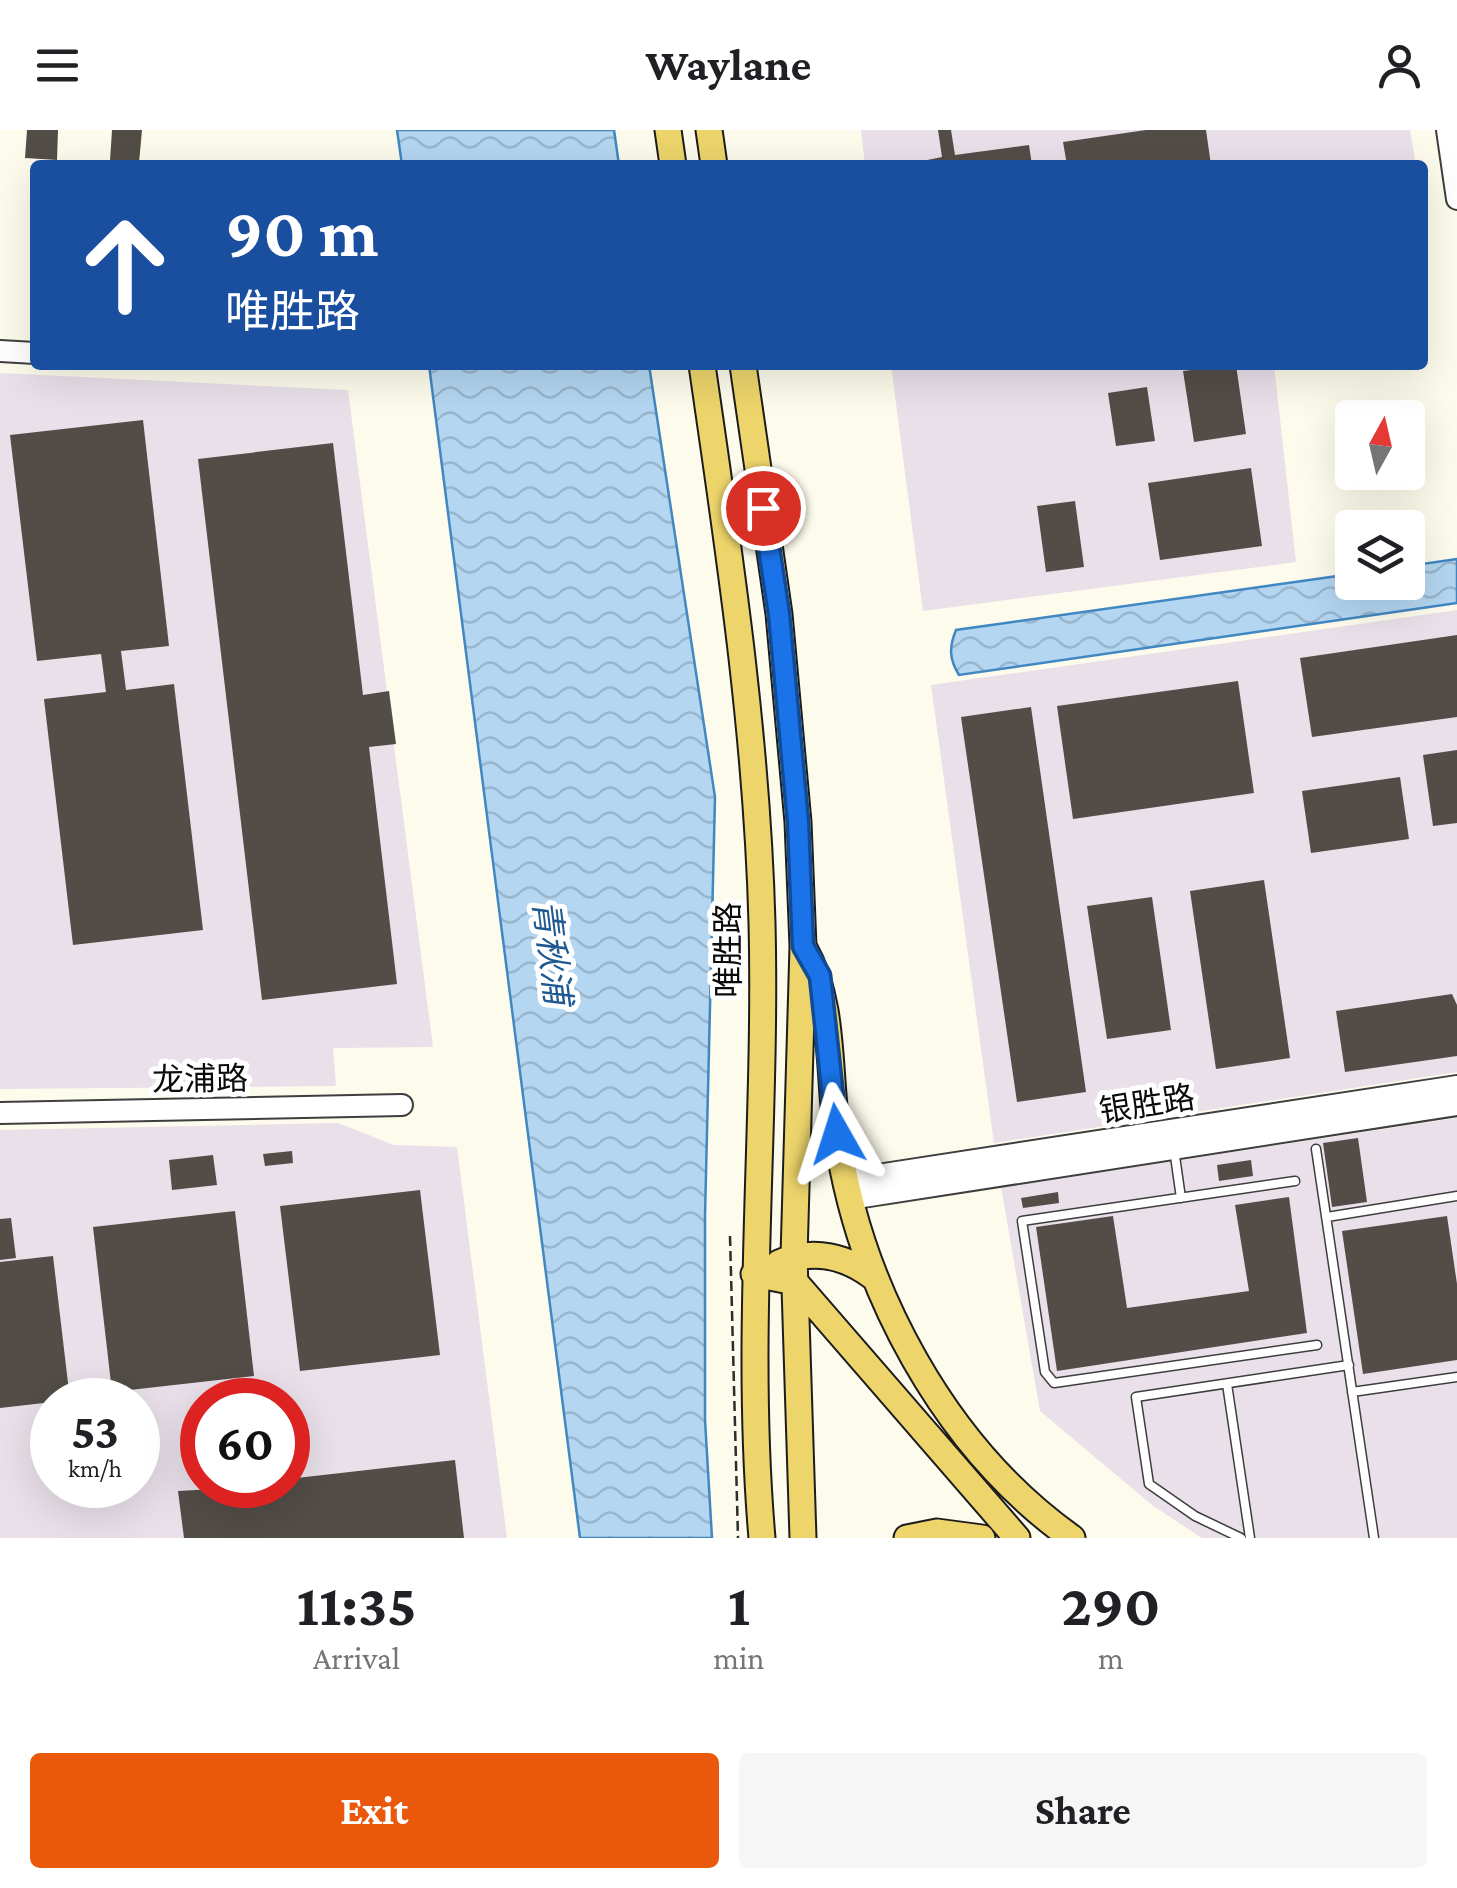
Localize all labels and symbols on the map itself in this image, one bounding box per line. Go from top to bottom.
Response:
north arrow [1335,400,1425,490]
pin [721,466,806,551]
water label: 青秋浦 [526,898,578,1012]
street label: 唯胜路 [710,902,746,998]
street label: 龙浦路 [152,1060,248,1098]
street label: 银胜路 [1097,1079,1197,1129]
position arrow [785,1082,889,1186]
speed limit sign: 60 [180,1378,310,1508]

